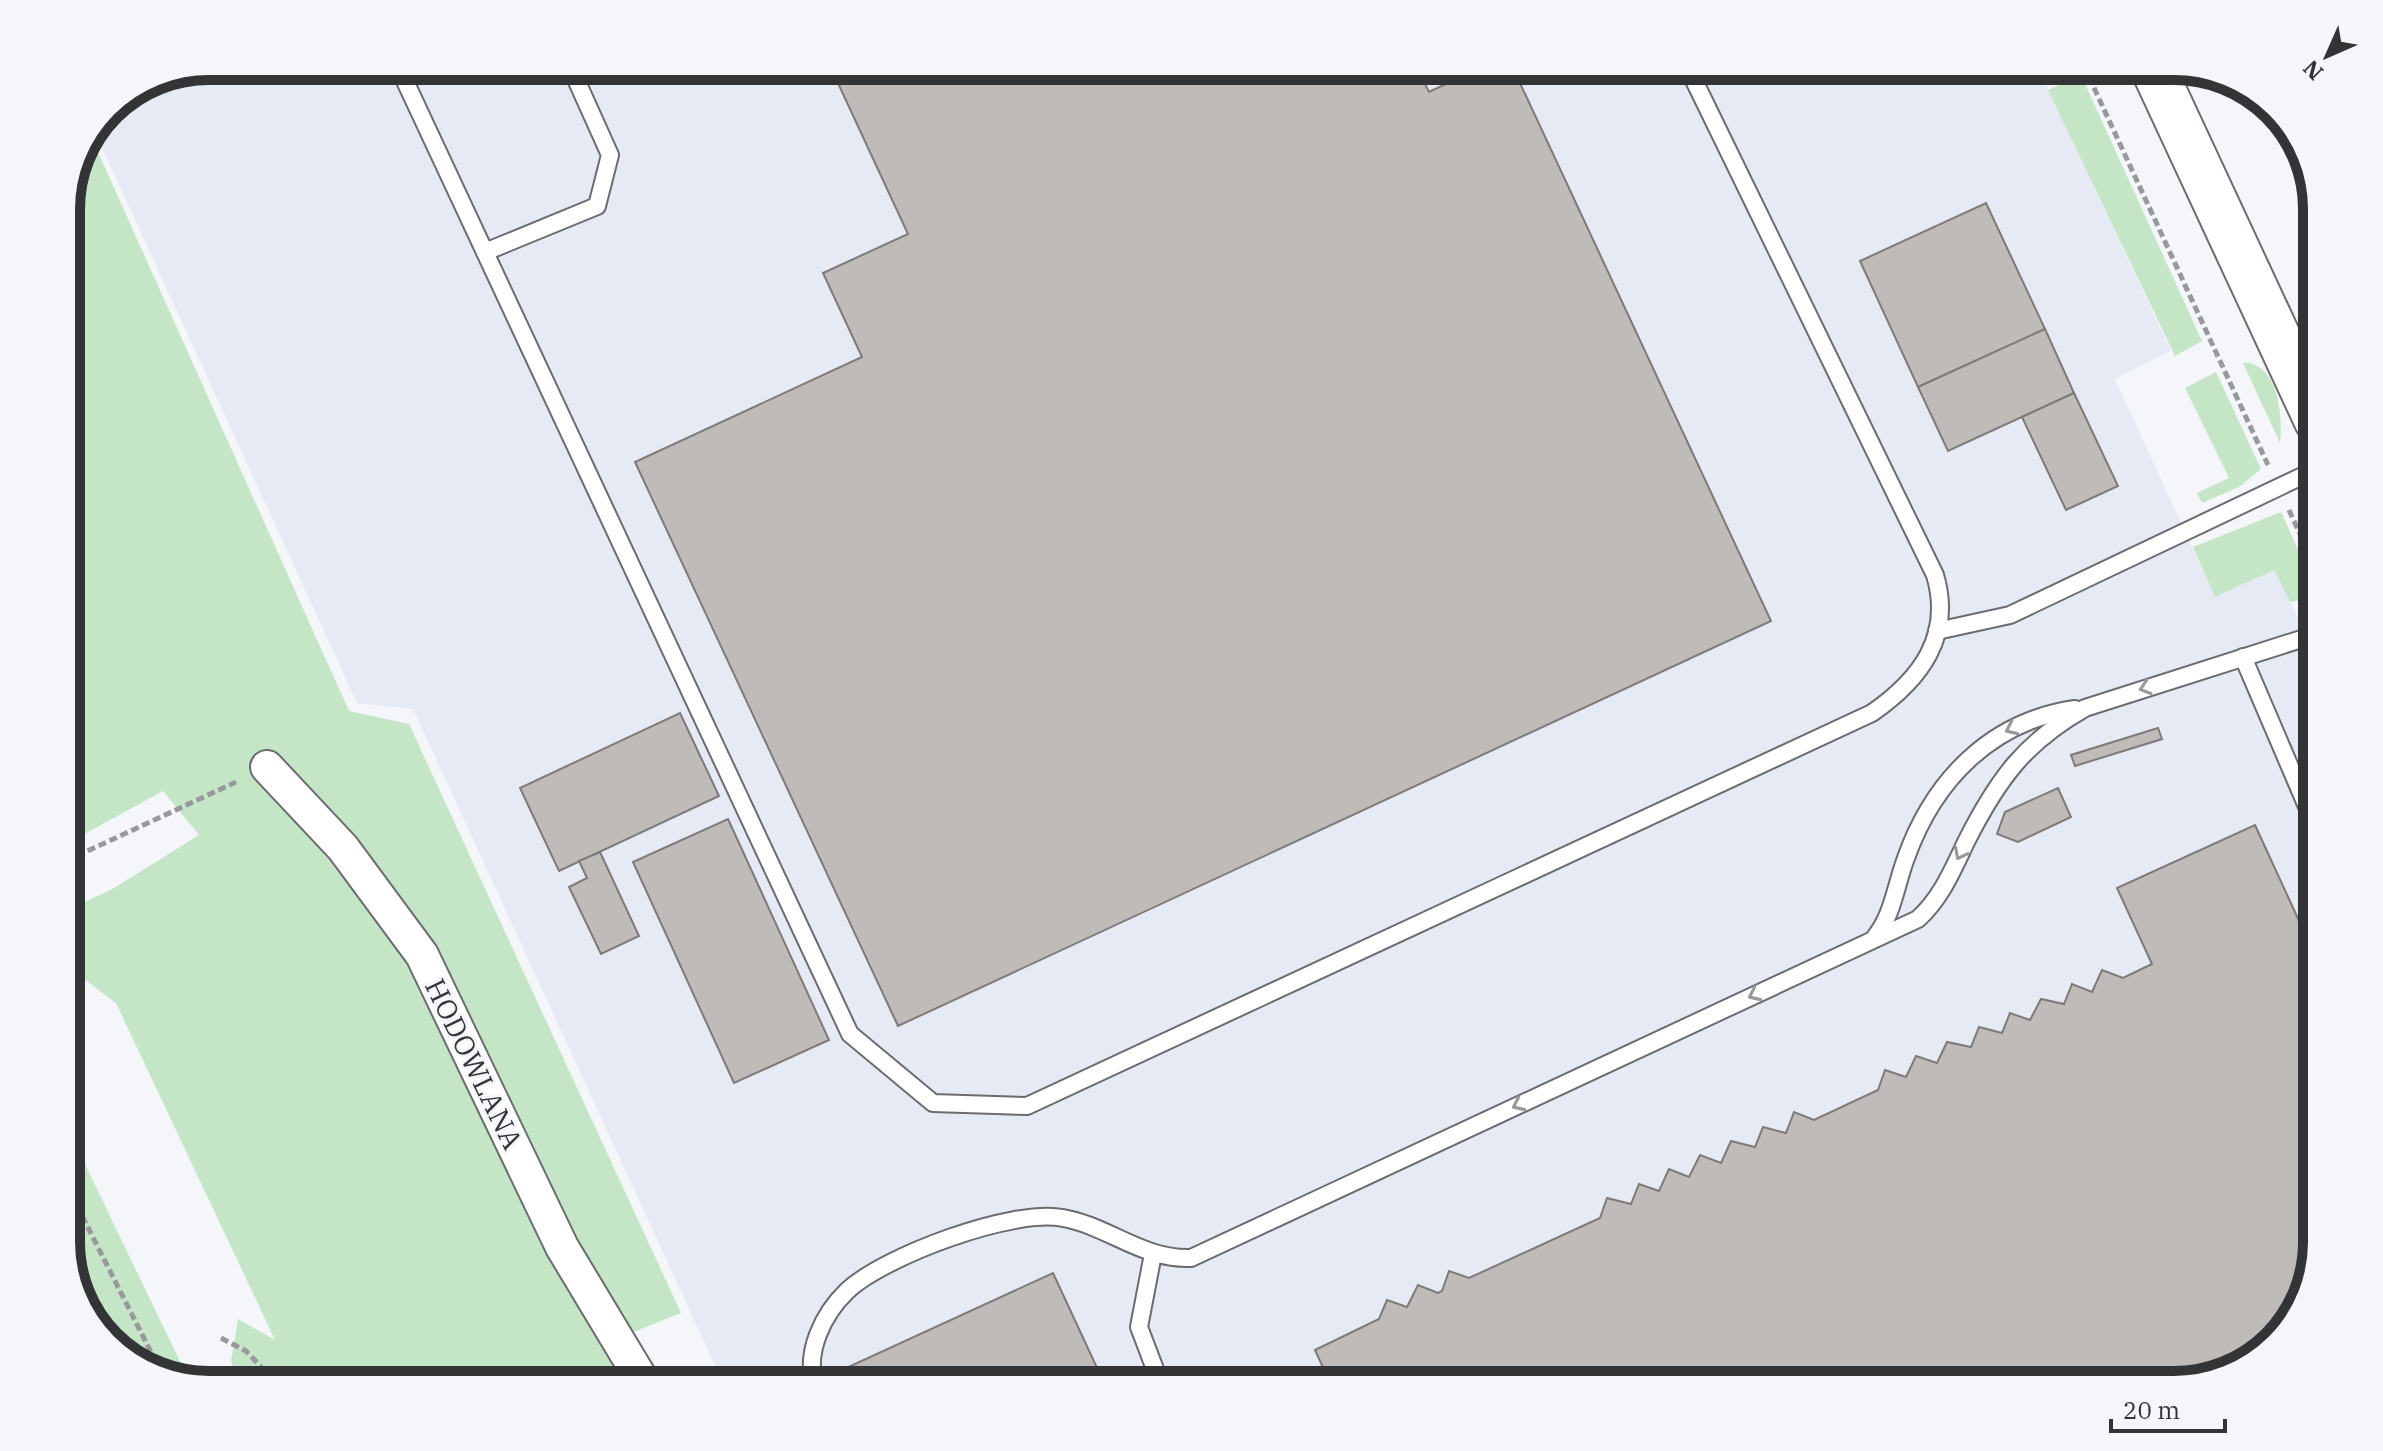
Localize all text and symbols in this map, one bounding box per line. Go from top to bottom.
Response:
north arrow [2287,16,2367,96]
text: N [2296,54,2329,87]
one-way arrow [2139,679,2153,695]
one-way arrow [2004,719,2019,735]
one-way arrow [1955,845,1970,860]
street label: HODOWLANA [417,972,532,1155]
one-way arrow [1747,985,1762,1001]
one-way arrow [1511,1095,1526,1111]
scale bar [2111,1383,2225,1433]
text: 20 m [2123,1394,2180,1426]

